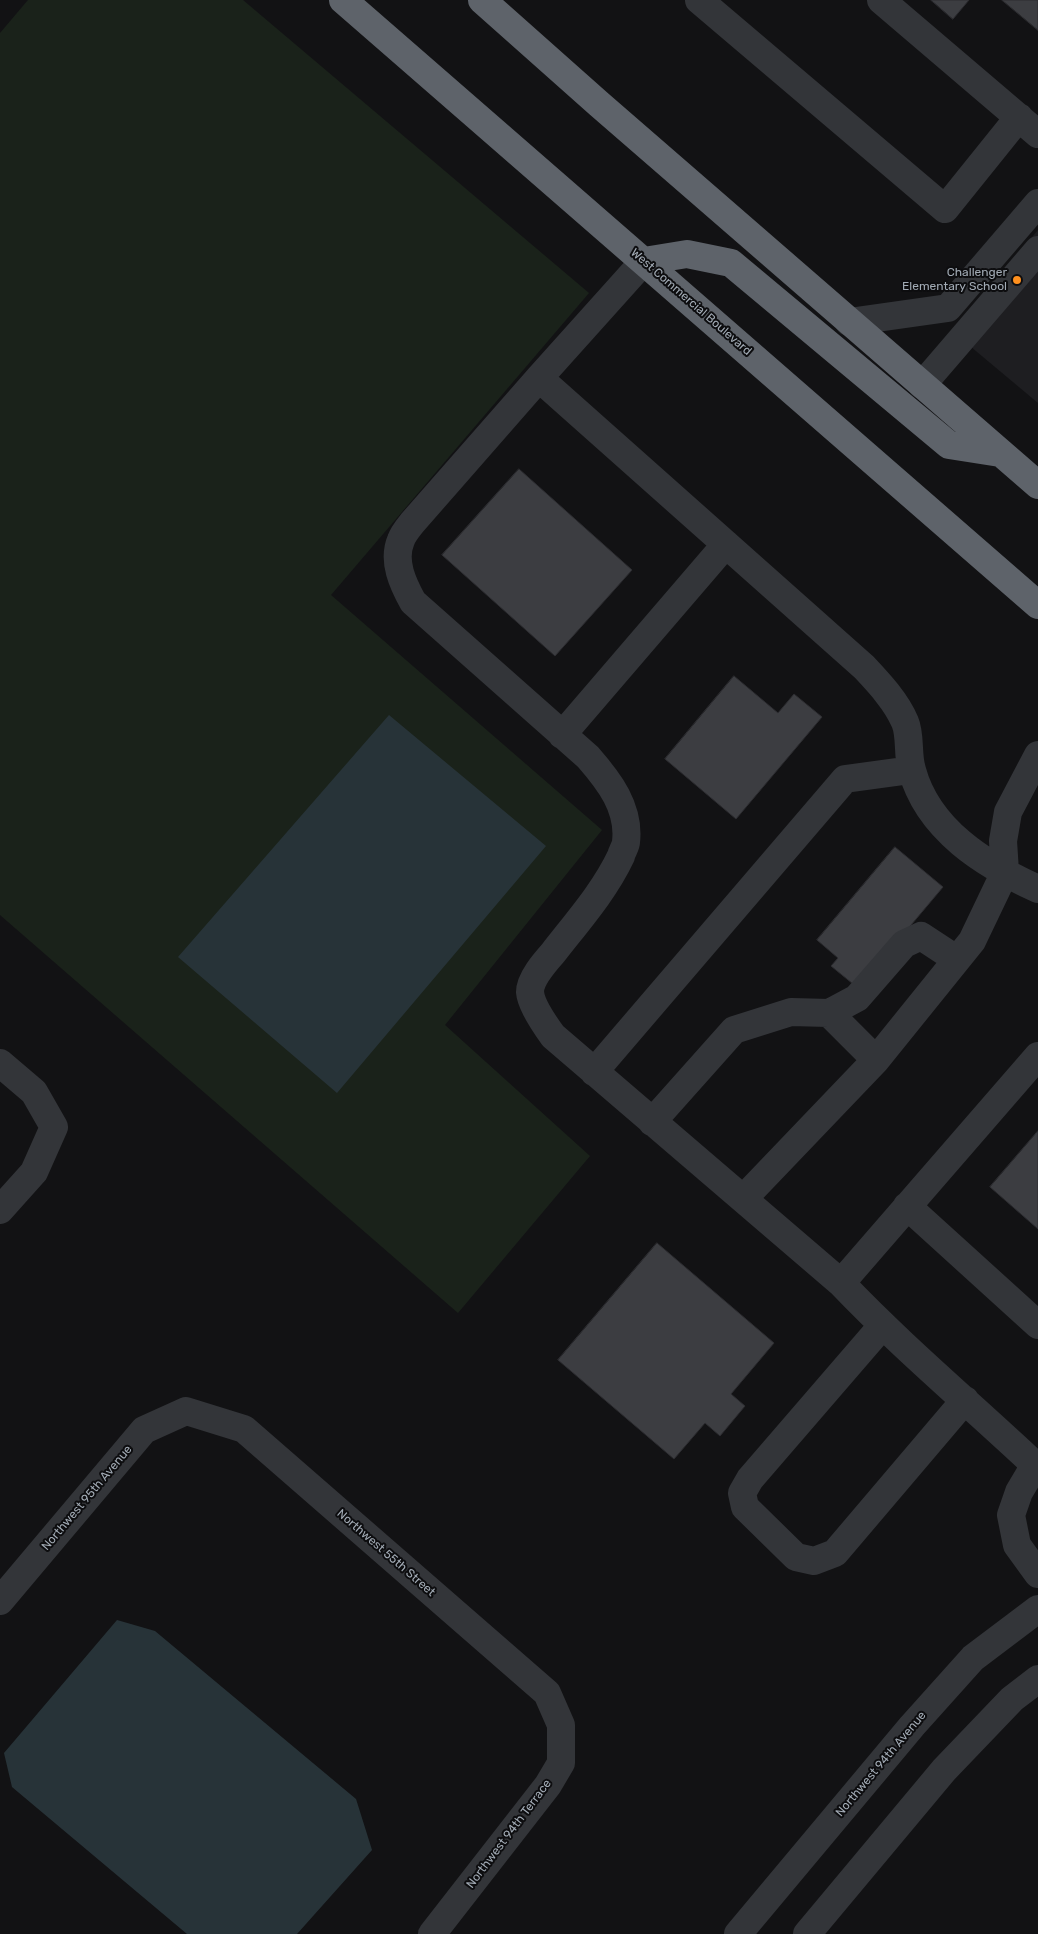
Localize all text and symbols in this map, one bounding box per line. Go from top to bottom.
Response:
street label: West Commercial Boulevard [628,246,754,358]
place label: Challenger Elementary School [902,266,1007,294]
marker: Challenger Elementary School [1011,274,1023,286]
street label: Northwest 95th Avenue [39,1442,135,1554]
street label: Northwest 55th Street [334,1506,438,1600]
street label: Northwest 94th Avenue [833,1708,929,1820]
street label: Northwest 94th Terrace [463,1777,555,1891]

